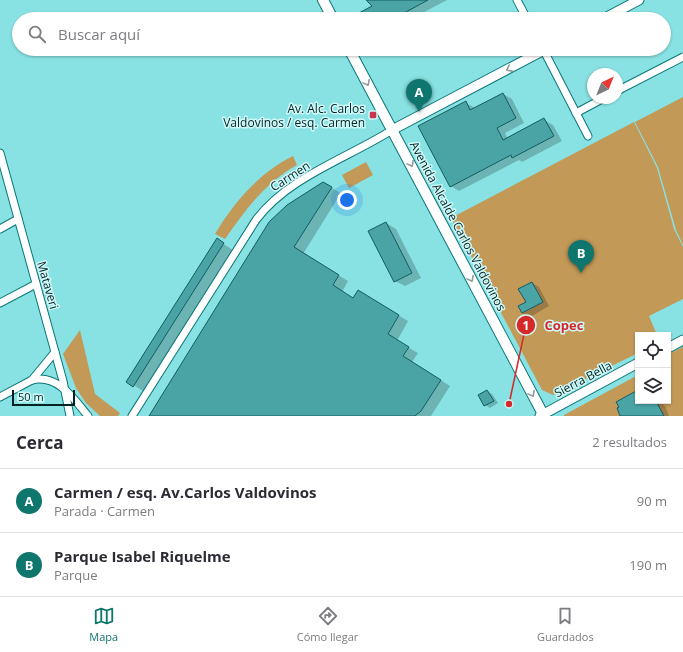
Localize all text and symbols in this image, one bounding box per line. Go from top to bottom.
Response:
search box [12,12,671,56]
icon: search [26,23,48,45]
text: Buscar aquí [58,24,140,44]
one-way arrow [506,64,513,71]
north arrow [587,68,623,104]
one-way arrow [363,79,370,87]
pin: A [406,79,432,112]
place label: Av. Alc. Carlos Valdovinos / esq. Carmen [223,100,365,131]
marker: Av. Alc. Carlos Valdovinos / esq. Carmen [368,110,378,120]
street label: Avenida Alcalde Carlos Valdovinos [406,138,510,314]
street label: Carmen [267,157,313,195]
one-way arrow [406,160,413,168]
your location [337,190,357,210]
pin: B [568,240,594,273]
street label: Mataveri [33,259,63,311]
one-way arrow [467,275,474,283]
callout: Copec [516,313,591,338]
text: Copec [545,316,584,334]
text: 1 [523,317,529,334]
map controls [635,332,671,404]
button: locate [635,332,671,368]
street label: Sierra Bella [551,357,615,401]
button: layers [635,368,671,404]
scale bar [12,388,75,407]
text: 50 m [18,389,44,404]
one-way arrow [527,390,535,398]
text: Cerca [16,431,64,454]
text: 2 resultados [592,433,667,451]
text: Carmen / esq. Av.Carlos Valdovinos [54,482,317,502]
text: A [25,492,33,510]
text: 90 m [637,492,667,510]
text: Parada · Carmen [54,502,155,520]
text: Parque Isabel Riquelme [54,546,231,566]
text: B [25,556,33,574]
text: 190 m [629,556,667,574]
text: Parque [54,566,98,584]
tab: Mapa [89,605,118,644]
tab: Cómo llegar [297,605,358,644]
tab: Guardados [537,605,594,644]

